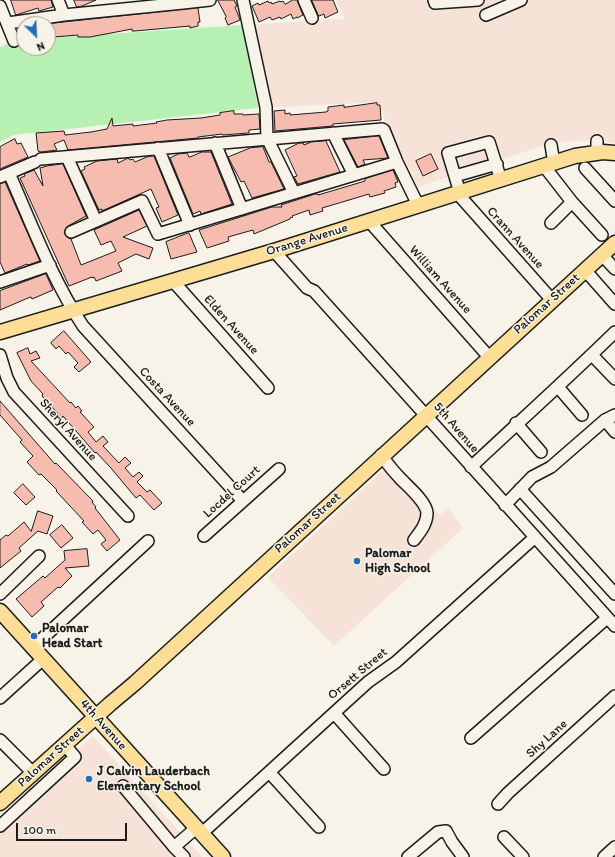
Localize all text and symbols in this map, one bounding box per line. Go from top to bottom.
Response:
north arrow [16,16,56,56]
text: N [35,39,47,54]
street label: Crann Avenue [483,204,547,272]
street label: Orange Avenue [264,220,350,260]
street label: William Avenue [405,243,475,317]
street label: Palomar Street [511,270,583,338]
street label: Elden Avenue [200,292,262,358]
street label: Costa Avenue [136,364,198,430]
street label: Sheryl Avenue [36,395,100,465]
street label: 5th Avenue [430,400,482,456]
street label: Locdel Court [200,462,264,522]
street label: Palomar Street [272,489,344,557]
place label: Palomar High School [365,546,431,577]
marker: Palomar High School [352,556,362,566]
place label: Palomar Head Start [42,621,102,652]
marker: Palomar Head Start [29,631,39,641]
street label: Orsett Street [325,645,391,703]
street label: 4th Avenue [76,696,130,754]
street label: Shy Lane [523,716,571,762]
street label: Palomar Street [15,723,87,791]
place label: J Calvin Lauderbach Elementary School [97,764,210,795]
marker: J Calvin Lauderbach Elementary School [84,774,94,784]
scale bar [18,815,129,841]
text: 100 m [23,823,56,837]

